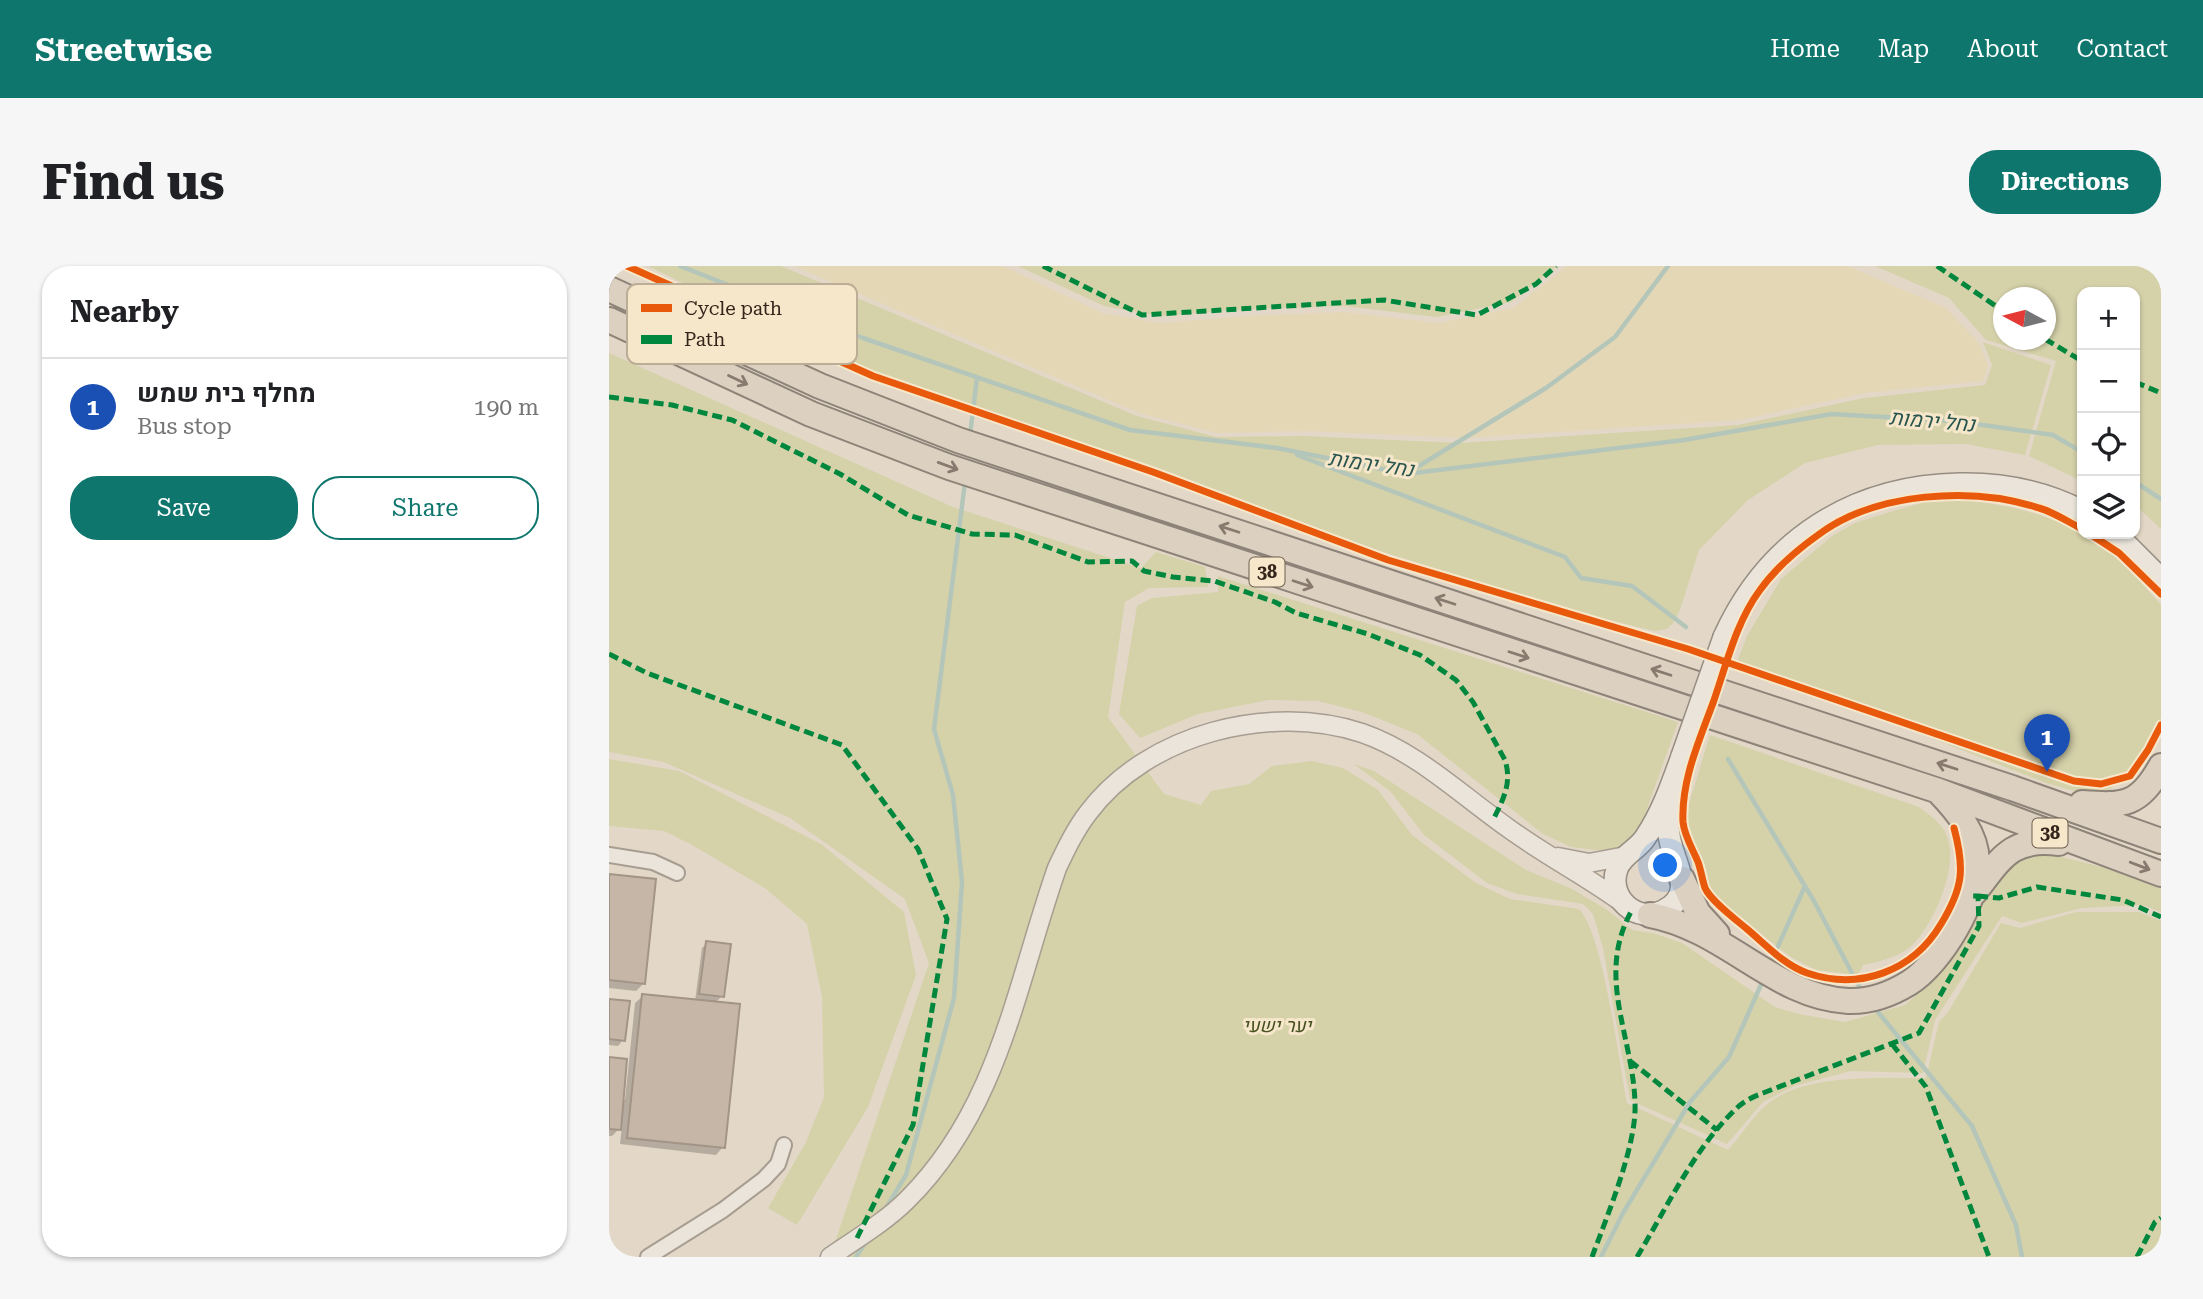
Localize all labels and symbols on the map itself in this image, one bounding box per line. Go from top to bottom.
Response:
legend [627,284,857,364]
north arrow [1993,287,2056,350]
text: Cycle path [684,297,782,320]
text: Path [684,328,725,351]
one-way arrow [727,374,748,387]
water label: נחל ירמות [1888,405,1977,437]
water label: נחל ירמות [1327,446,1416,482]
one-way arrow [936,461,958,474]
one-way arrow [1219,522,1241,534]
road number: 38 [1249,558,1285,586]
one-way arrow [1292,579,1314,591]
one-way arrow [1435,593,1457,606]
one-way arrow [1508,649,1530,662]
one-way arrow [1651,665,1673,677]
pin: 1 [2024,714,2070,772]
one-way arrow [1937,759,1959,771]
road number: 38 [2033,818,2067,848]
your location [1648,848,1682,882]
one-way arrow [2129,861,2151,874]
park label: יער ישעי [1243,1014,1312,1037]

